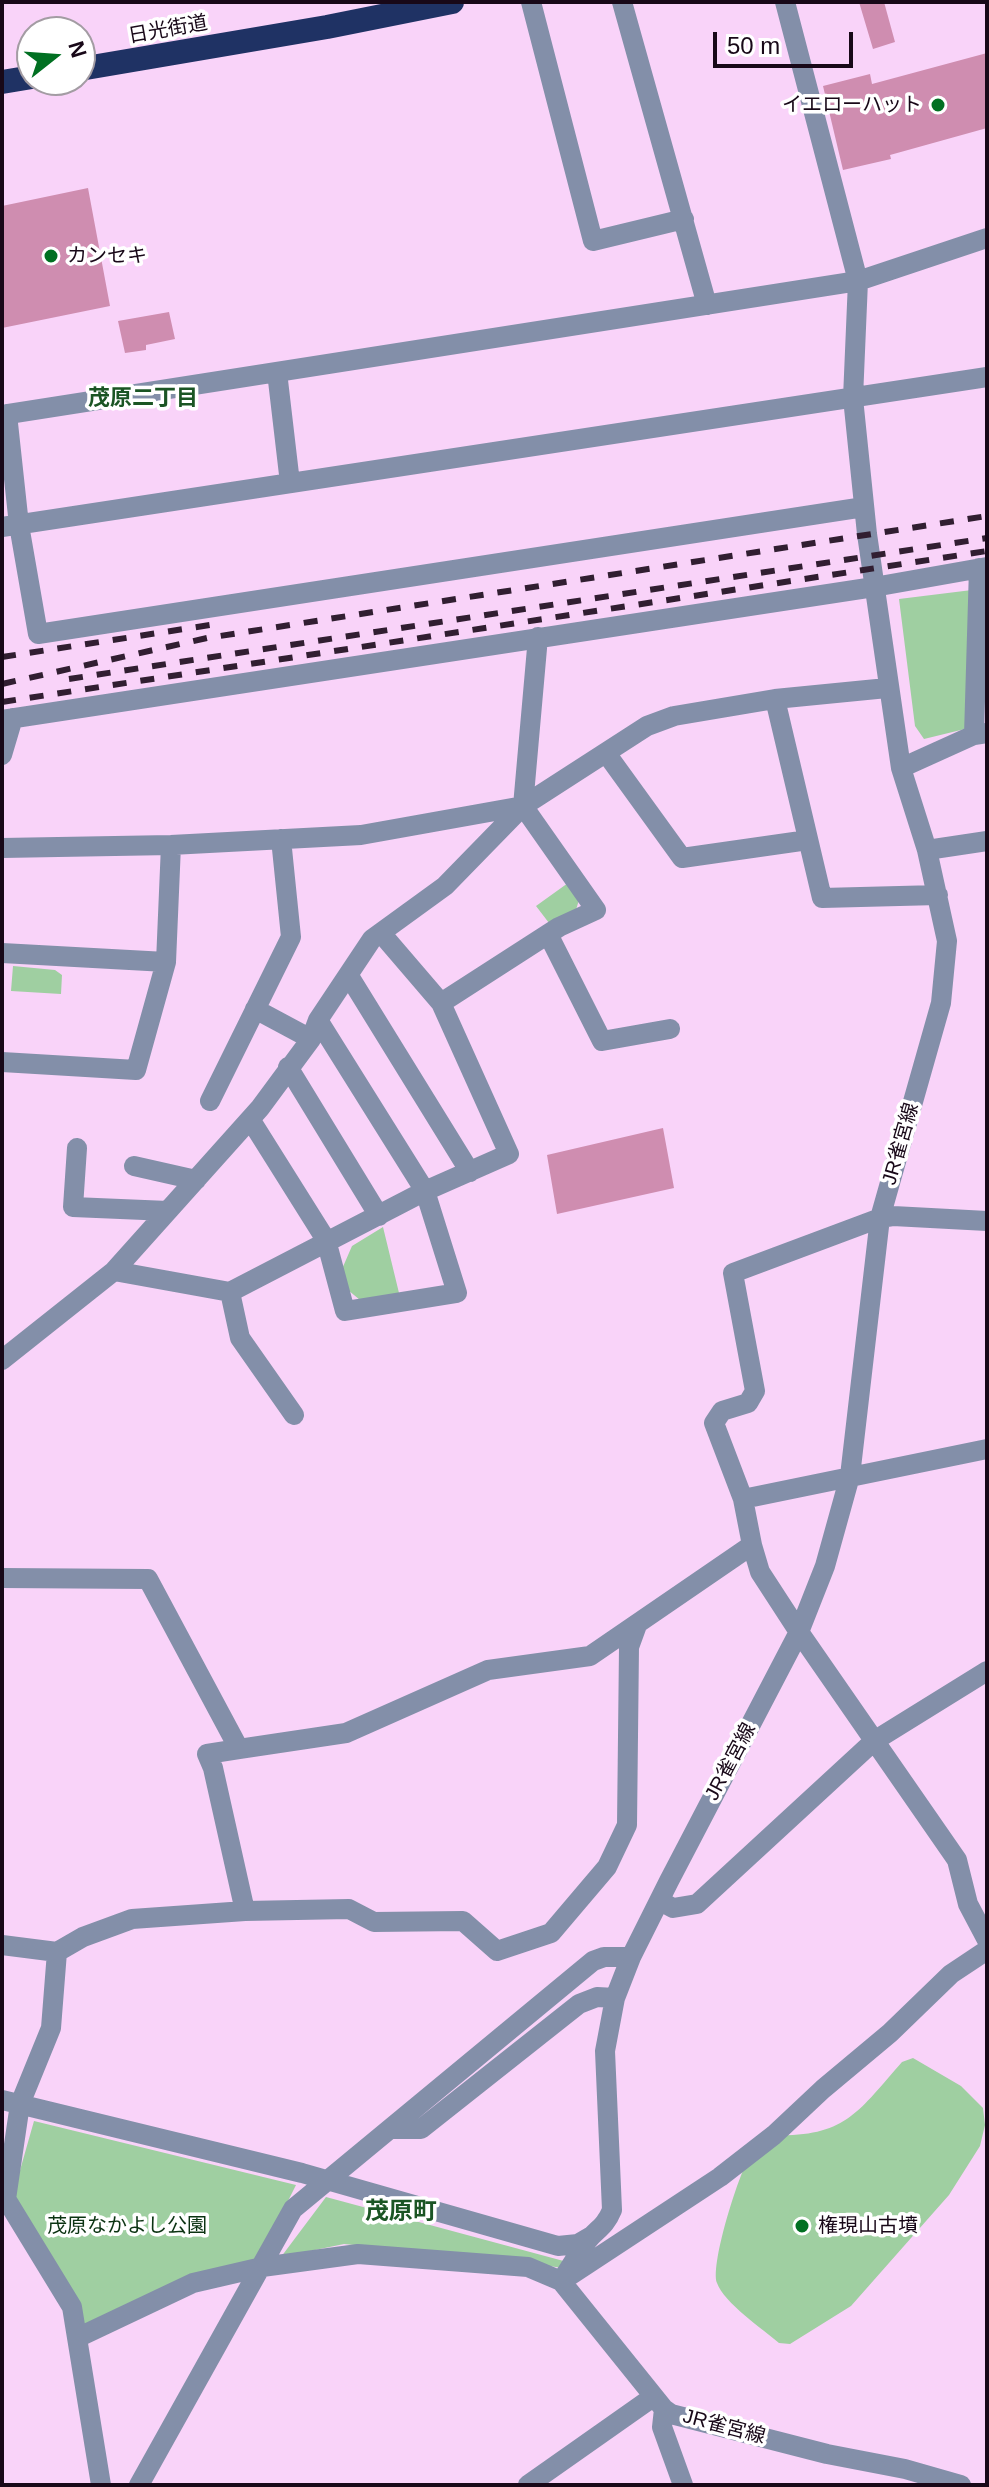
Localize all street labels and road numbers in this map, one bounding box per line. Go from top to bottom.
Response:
street label: 日光街道 [127,11,209,49]
street label: JR雀宮線 [878,1100,924,1188]
street label: JR雀宮線 [701,1719,761,1805]
street label: JR雀宮線 [680,2404,768,2450]

